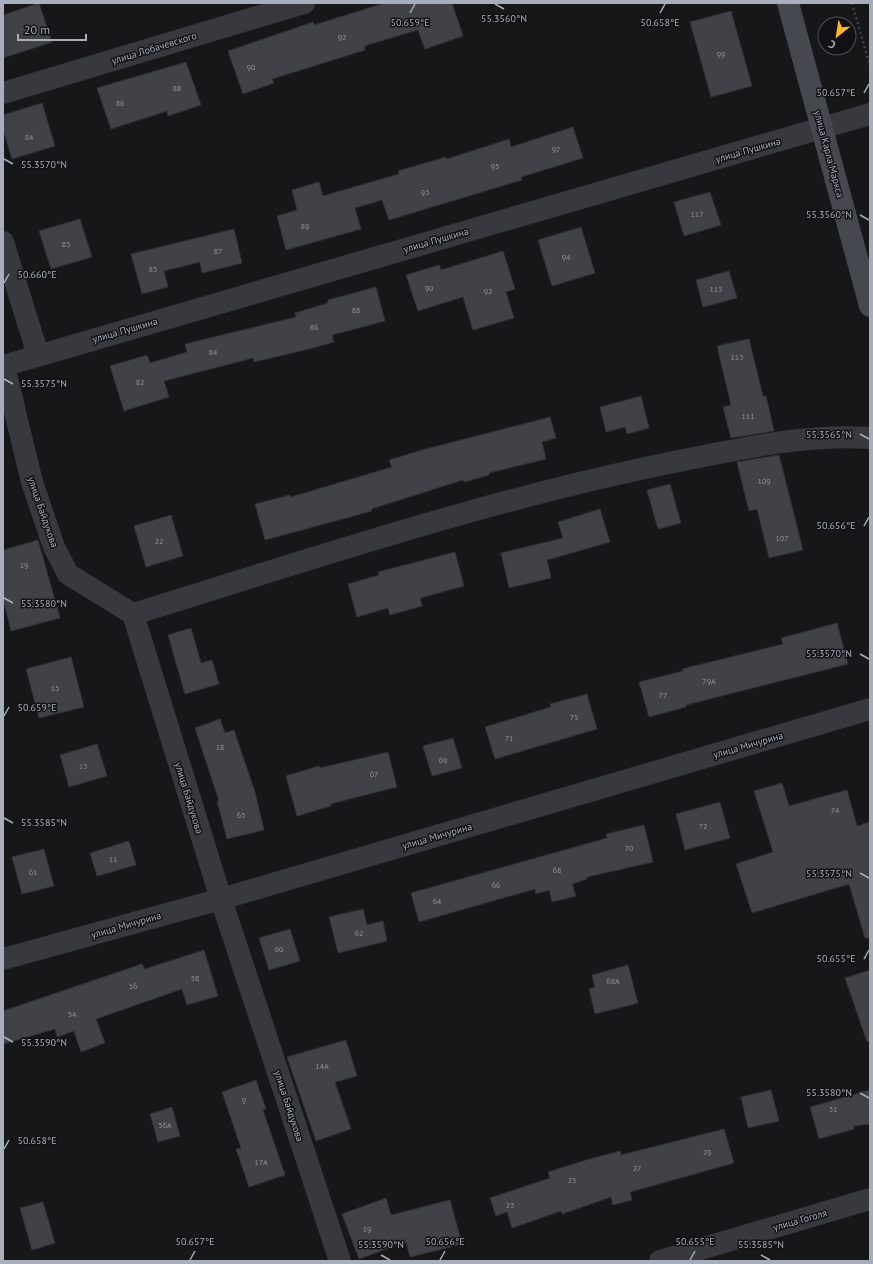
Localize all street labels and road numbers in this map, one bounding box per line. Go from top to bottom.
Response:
street label: улица Лобачевского [110,29,198,67]
street label: улица Карла Маркса [811,109,847,199]
street label: улица Пушкина [714,134,782,166]
street label: улица Пушкина [402,224,470,256]
street label: улица Пушкина [91,314,159,346]
street label: улица Байдукова [25,475,61,549]
street label: улица Мичурина [711,729,785,761]
street label: улица Байдукова [172,761,206,835]
street label: улица Мичурина [400,820,474,852]
street label: улица Мичурина [89,909,163,941]
street label: улица Байдукова [271,1069,307,1143]
street label: улица Гоголя [772,1206,829,1234]

